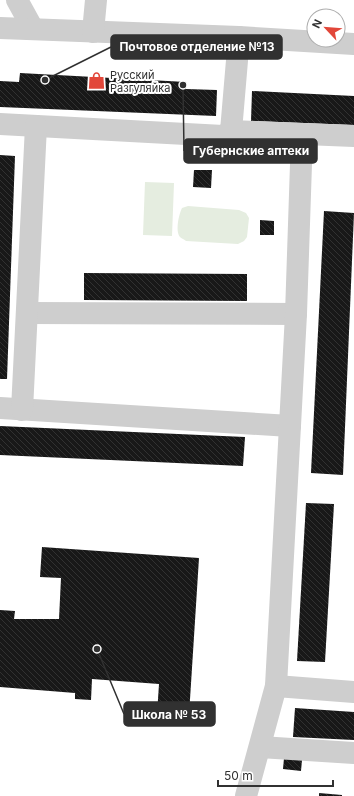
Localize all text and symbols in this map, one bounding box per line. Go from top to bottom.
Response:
north arrow [306,8,346,48]
text: N [309,17,325,30]
callout: Почтовое отделение №13 [111,35,282,59]
text: Почтовое отделение №13 [119,39,275,54]
place label: Русский Разгуляйка [110,68,170,95]
shop icon: Русский Разгуляйка [87,71,107,91]
callout: Губернские аптеки [184,139,317,163]
text: Губернские аптеки [193,143,309,158]
callout: Школа № 53 [124,702,215,726]
text: Школа № 53 [132,707,206,722]
scale bar [218,762,333,788]
text: 50 m [224,768,253,783]

